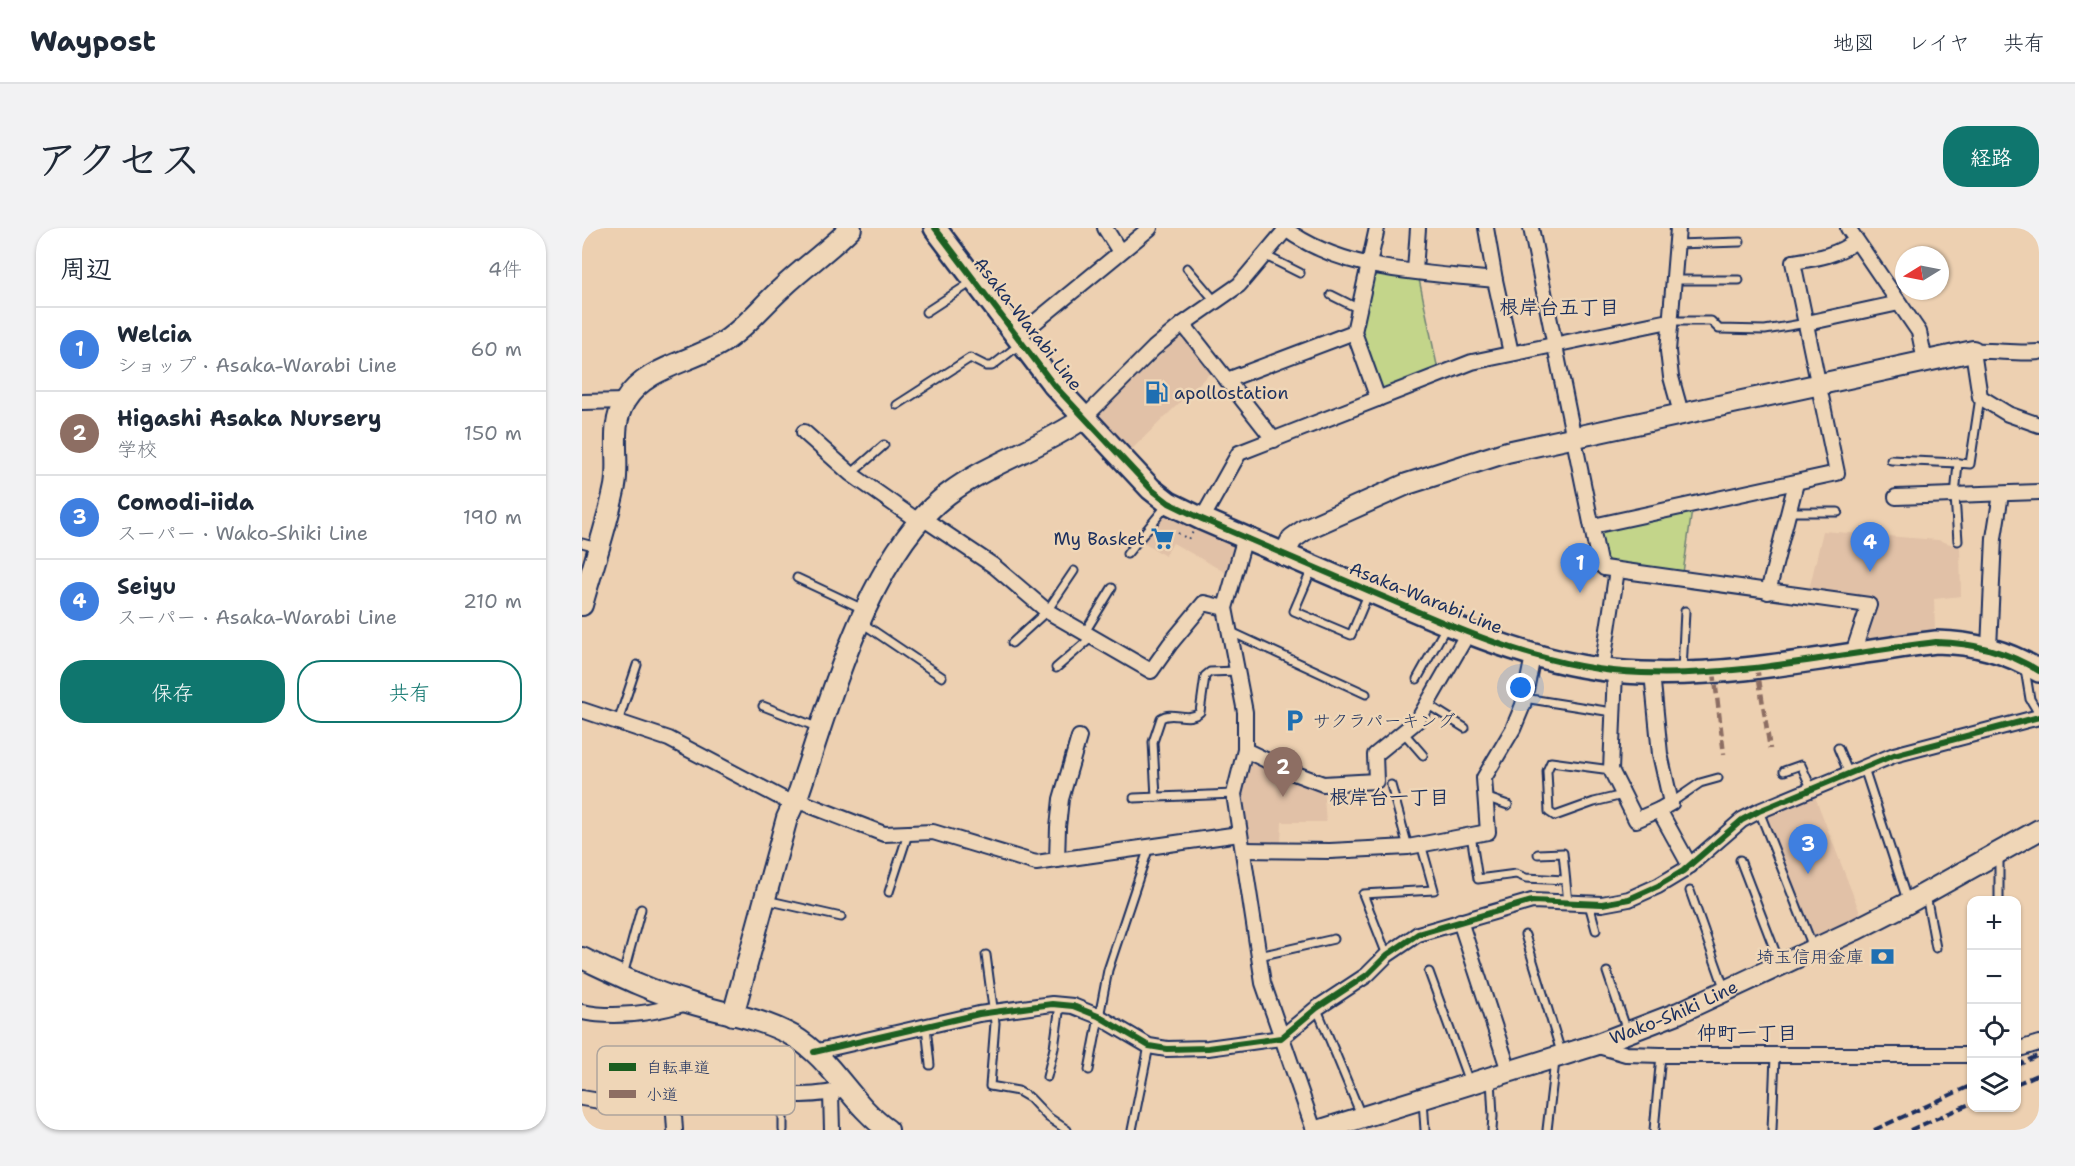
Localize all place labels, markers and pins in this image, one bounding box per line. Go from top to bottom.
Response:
fuel station icon: apollostation [1143,380,1169,406]
place label: apollostation [1174,381,1289,405]
pin: 4 [1850,522,1890,572]
supermarket icon: My Basket [1150,526,1176,552]
place label: My Basket [1054,527,1145,551]
pin: 1 [1560,544,1600,593]
parking icon: サクラパーキング [1282,708,1308,734]
place label: サクラパーキング [1313,709,1456,733]
pin: 2 [1264,748,1302,797]
pin: 3 [1788,824,1828,874]
bank icon: 埼玉信用金庫 [1869,944,1895,970]
place label: 埼玉信用金庫 [1756,945,1864,969]

